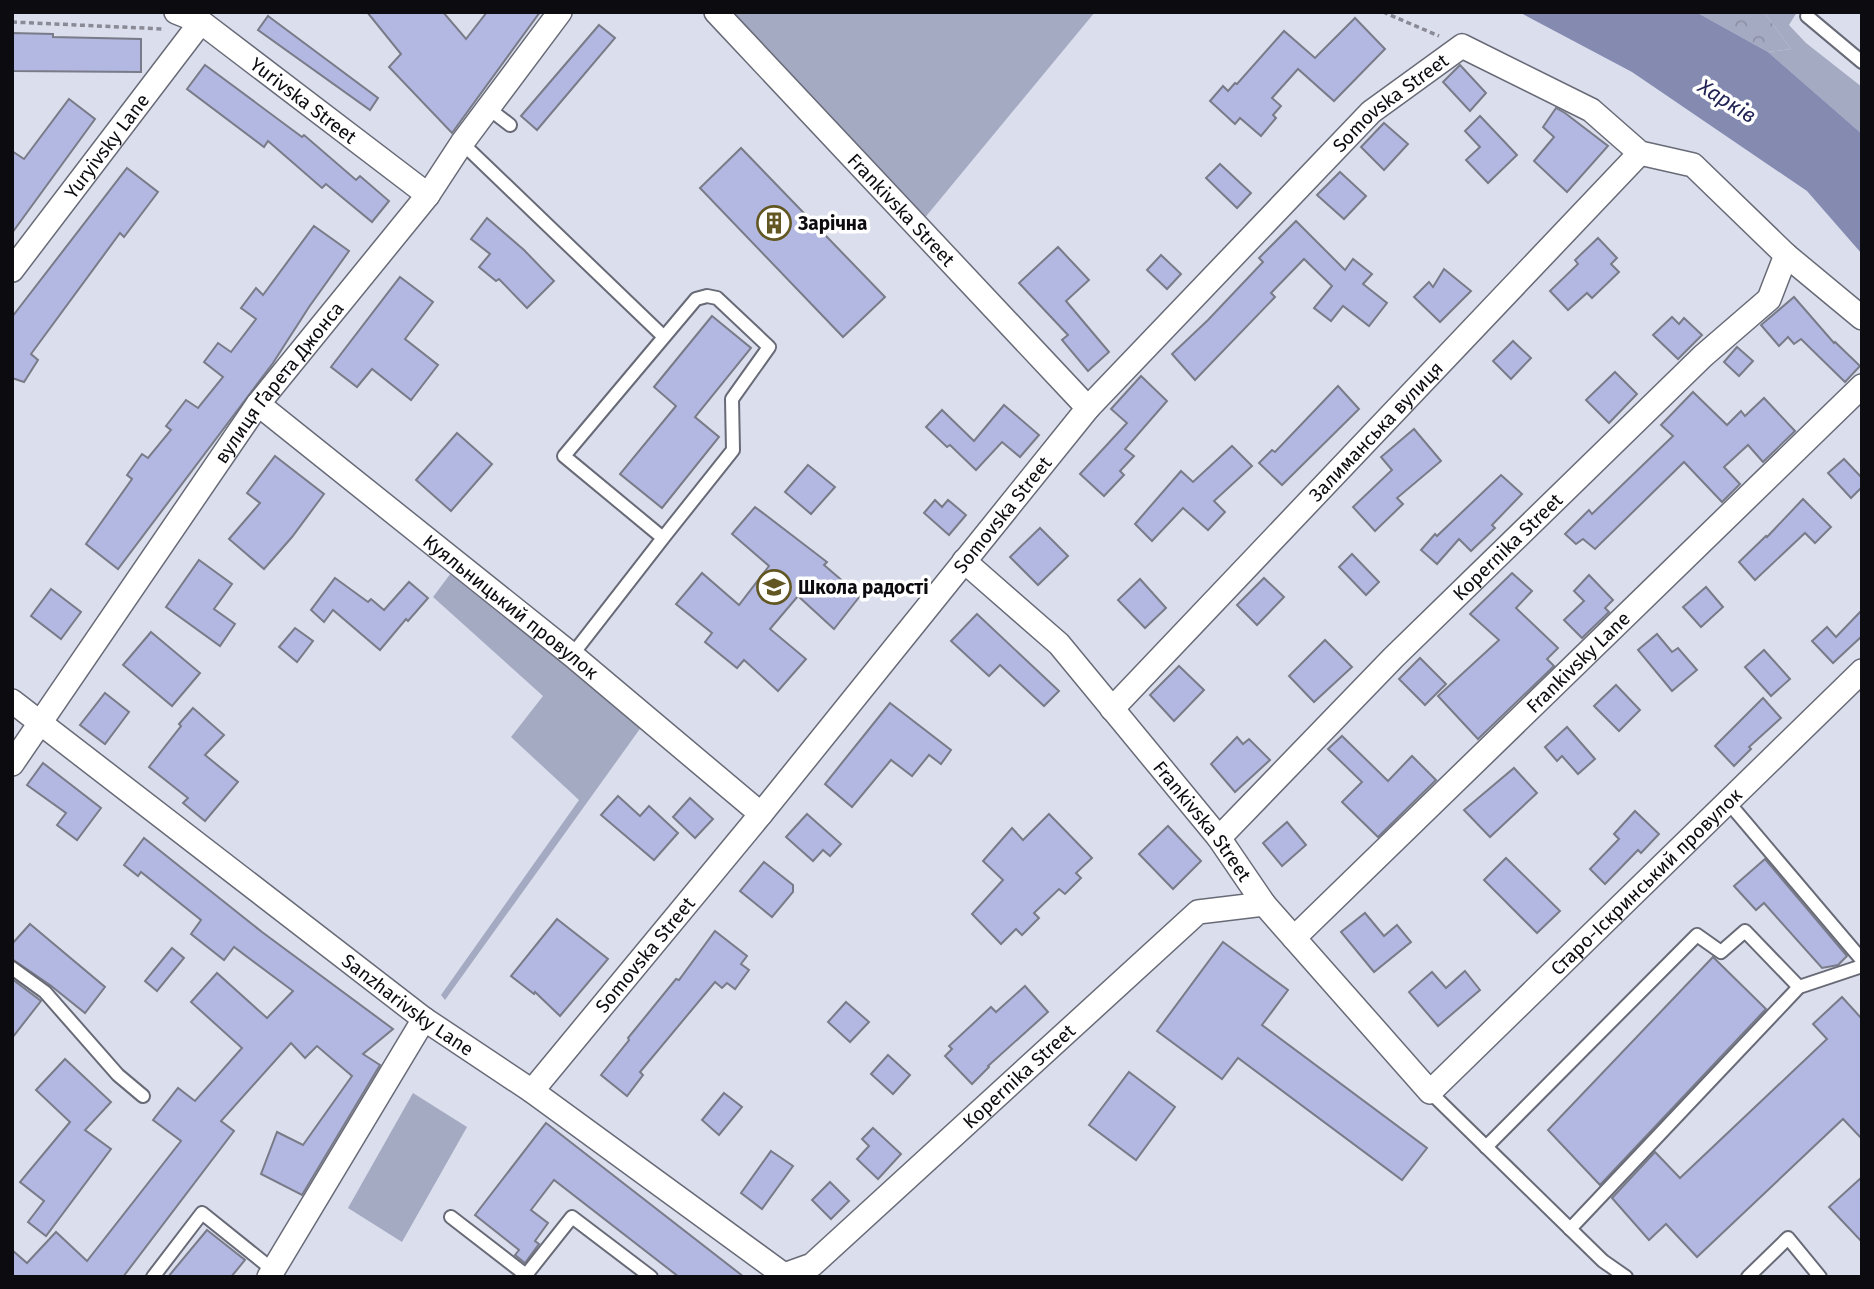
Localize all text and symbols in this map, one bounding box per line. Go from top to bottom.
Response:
street label: Somovska Street [1328,48,1453,157]
street label: Yurivska Street [246,52,362,148]
water label: Харків [1692,73,1761,129]
street label: Yuryivsky Lane [59,89,154,203]
street label: Frankivska Street [843,148,960,271]
building icon: Зарічна [755,204,793,242]
place label: Зарічна [797,212,867,235]
street label: вулиця Ґарета Джонса [210,297,348,467]
street label: Залиманська вулиця [1304,356,1448,506]
street label: Somovska Street [948,451,1056,577]
street label: Kopernika Street [1448,488,1567,605]
street label: Куяльницький провулок [419,529,603,684]
school or university icon: Школа радості [755,568,793,606]
place label: Школа радості [798,576,929,599]
street label: Frankivsky Lane [1521,607,1635,717]
street label: Frankivska Street [1149,756,1257,886]
street label: Старо-Іскринський провулок [1546,783,1747,980]
street label: Somovska Street [590,892,699,1017]
street label: Sanzharivsky Lane [338,949,478,1060]
street label: Kopernika Street [958,1019,1080,1133]

